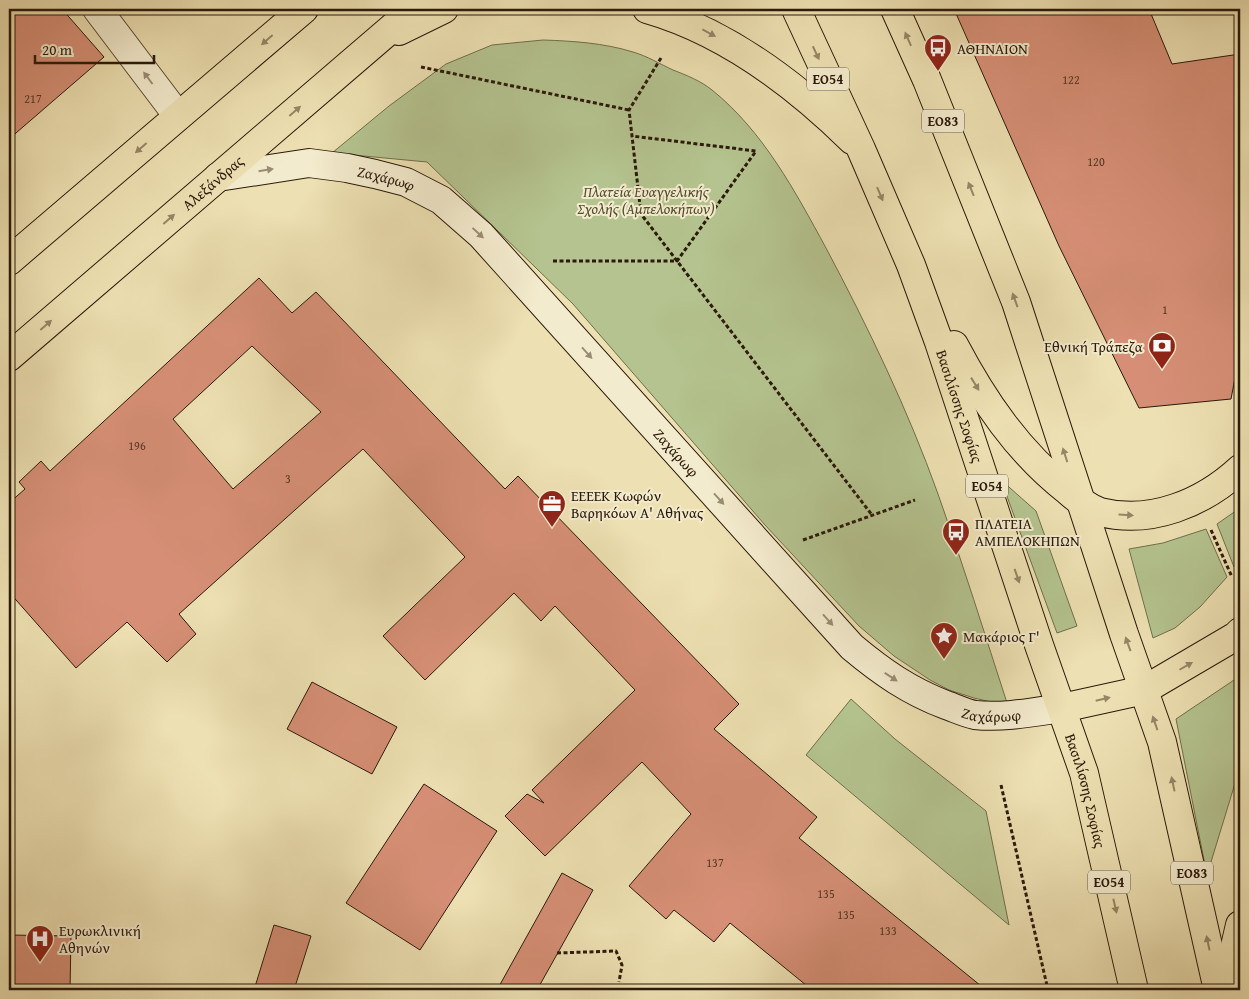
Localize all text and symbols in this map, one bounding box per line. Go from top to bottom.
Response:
one-way arrow [701,29,716,37]
scale bar [35,32,154,64]
one-way arrow [904,32,912,46]
bus stop icon: ΑΘΗΝΑΙΟΝ [923,33,953,72]
one-way arrow [261,35,274,46]
place label: ΑΘΗΝΑΙΟΝ [957,38,1028,59]
text: 20 m [42,39,73,60]
one-way arrow [813,46,821,60]
road number: ΕΟ54 [807,68,849,90]
one-way arrow [143,71,153,85]
house number: 122 [1062,71,1080,88]
house number: 217 [24,90,42,107]
one-way arrow [289,106,301,117]
road number: ΕΟ83 [922,110,964,132]
one-way arrow [135,142,147,153]
street label: Αλεξάνδρας [177,150,248,215]
house number: 120 [1087,153,1105,170]
street label: Ζαχάρωφ [356,160,419,196]
one-way arrow [259,165,275,173]
park label: Πλατεία Ευαγγελικής Σχολής (Αμπελοκήπων) [577,181,715,219]
one-way arrow [967,181,975,196]
one-way arrow [877,187,885,201]
one-way arrow [162,214,175,225]
one-way arrow [471,227,483,239]
one-way arrow [1011,292,1019,307]
house number: 1 [1162,301,1168,318]
one-way arrow [39,320,52,331]
bank icon: Εθνική Τράπεζα [1147,331,1177,370]
place label: Εθνική Τράπεζα [1044,336,1143,357]
one-way arrow [581,346,593,358]
street label: Βασιλίσσης Σοφίας [932,347,989,466]
one-way arrow [971,378,980,391]
street label: Ζαχάρωφ [649,423,704,481]
house number: 196 [128,437,146,454]
one-way arrow [1061,447,1068,462]
house number: 3 [285,470,291,487]
road number: ΕΟ54 [966,474,1008,498]
place label: ΕΕΕΕΚ Κωφών Βαρηκόων Α' Αθήνας [571,485,704,523]
office icon: ΕΕΕΕΚ Κωφών Βαρηκόων Α' Αθήνας [537,489,567,528]
one-way arrow [713,493,725,505]
one-way arrow [1118,511,1134,519]
place label: ΠΛΑΤΕΙΑ ΑΜΠΕΛΟΚΗΠΩΝ [975,513,1080,551]
bus stop icon: ΠΛΑΤΕΙΑ ΑΜΠΕΛΟΚΗΠΩΝ [941,517,971,556]
one-way arrow [1013,568,1021,583]
one-way arrow [822,614,834,626]
place icon: Μακάριος Γ' [929,621,959,660]
place label: Μακάριος Γ' [963,626,1040,647]
one-way arrow [1124,636,1132,651]
one-way arrow [1179,662,1194,670]
one-way arrow [884,672,897,681]
one-way arrow [1096,695,1111,703]
street label: Ζαχάρωφ [959,701,1022,726]
one-way arrow [1151,715,1159,730]
street label: Βασιλίσσης Σοφίας [1060,731,1112,851]
one-way arrow [1168,776,1176,792]
house number: 137 [706,854,724,871]
road number: ΕΟ83 [1171,861,1213,884]
road number: ΕΟ54 [1088,870,1130,894]
house number: 135 [817,885,835,902]
one-way arrow [1111,899,1119,914]
house number: 135 [837,906,855,923]
place label: Ευρωκλινική Αθηνών [59,920,141,958]
house number: 133 [879,922,897,939]
hospital icon: Ευρωκλινική Αθηνών [25,924,55,963]
one-way arrow [1204,935,1212,950]

